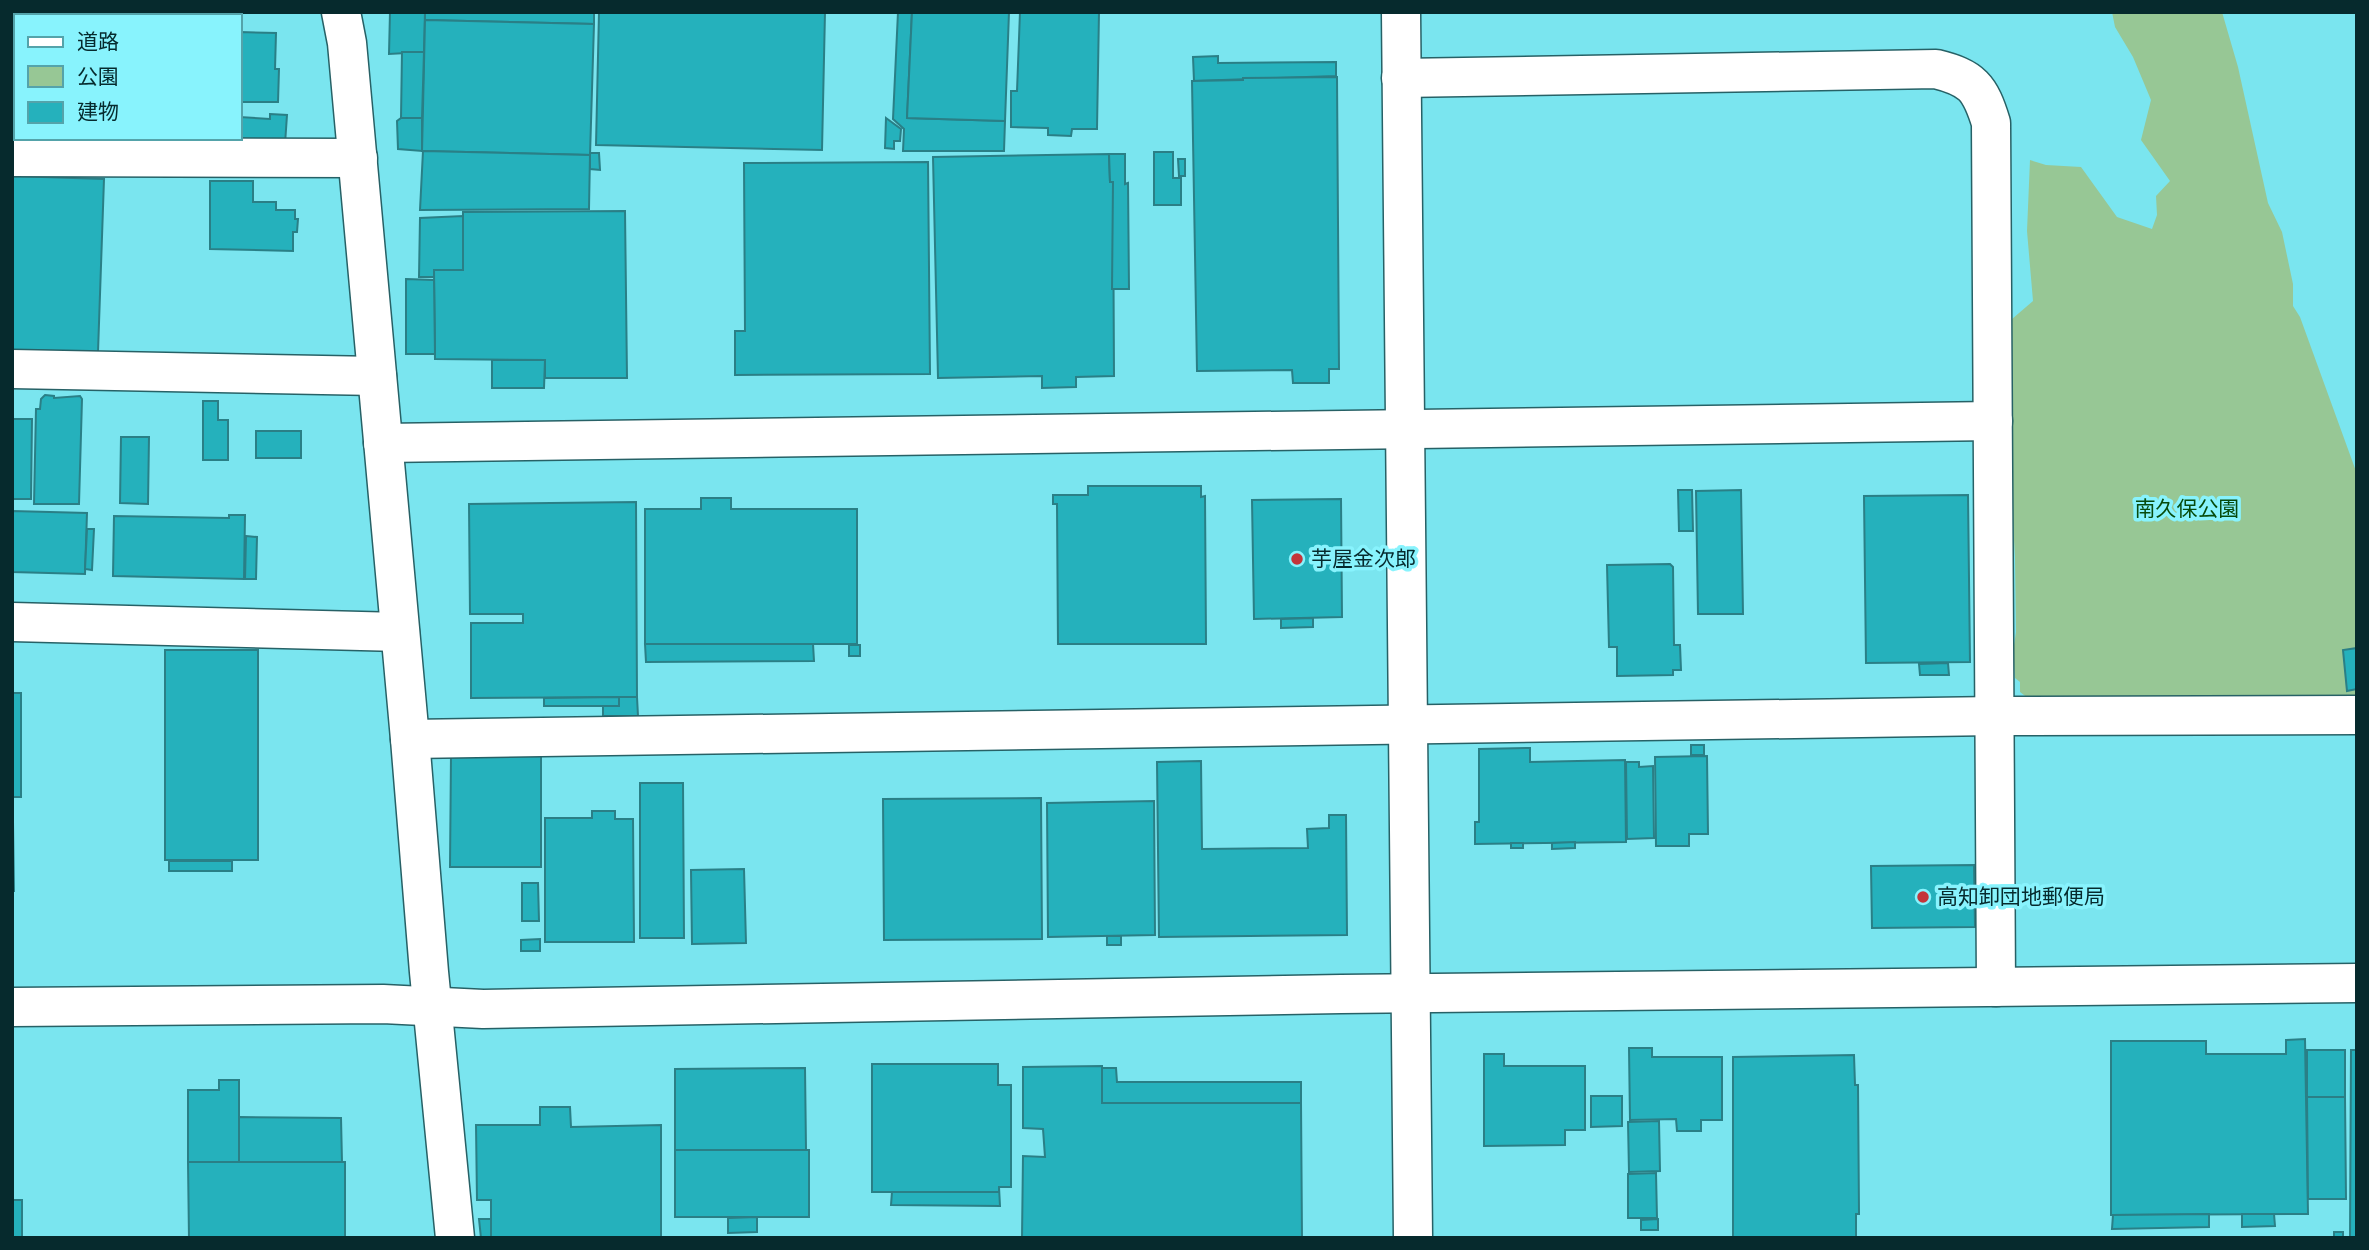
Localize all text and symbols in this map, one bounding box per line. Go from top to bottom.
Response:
legend [14,14,242,140]
text: 道路 [77,30,119,54]
text: 公園 [77,65,119,89]
text: 建物 [77,100,119,124]
park label: 南久保公園 [2135,497,2240,521]
place label: 芋屋金次郎 [1311,547,1416,571]
marker: 芋屋金次郎 [1289,551,1305,567]
place label: 高知卸団地郵便局 [1937,885,2105,909]
marker: 高知卸団地郵便局 [1915,889,1931,905]

